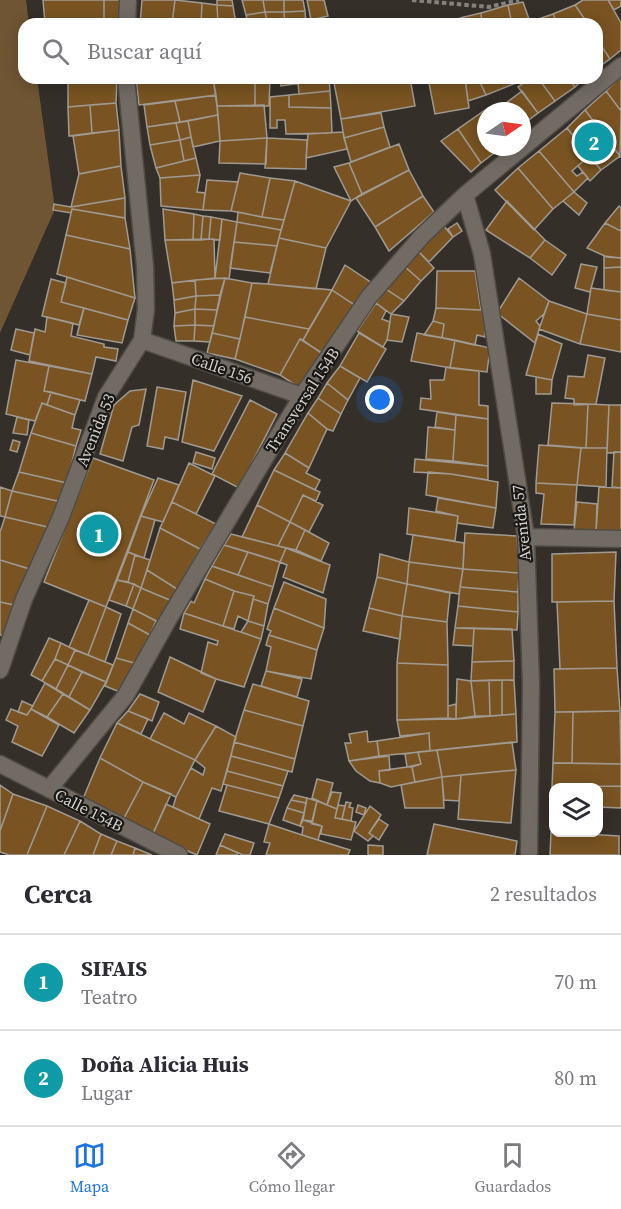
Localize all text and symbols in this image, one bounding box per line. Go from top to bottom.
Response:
search box [18,18,603,84]
icon: search [39,35,72,68]
text: Buscar aquí [87,36,202,66]
north arrow [477,102,531,156]
pin: 2 [574,120,614,164]
street label: Transversal 154B [260,343,344,457]
street label: Calle 156 [188,347,256,389]
your location [365,385,394,414]
street label: Avenida 53 [70,390,120,470]
street label: Avenida 57 [506,484,536,562]
pin: 1 [80,512,118,556]
street label: Calle 154B [51,783,127,837]
map controls [549,783,603,837]
button: layers [549,783,603,837]
text: Cerca [24,876,92,912]
text: 2 resultados [490,880,597,908]
text: SIFAIS [81,953,147,983]
text: 1 [38,968,49,996]
text: 70 m [554,968,597,996]
text: Teatro [81,983,138,1011]
text: Doña Alicia Huis [81,1049,249,1079]
text: 2 [38,1064,49,1092]
text: 80 m [554,1064,597,1092]
text: Lugar [81,1079,132,1107]
tab: Mapa [70,1139,109,1197]
tab: Cómo llegar [249,1139,335,1197]
tab: Guardados [474,1139,551,1197]

